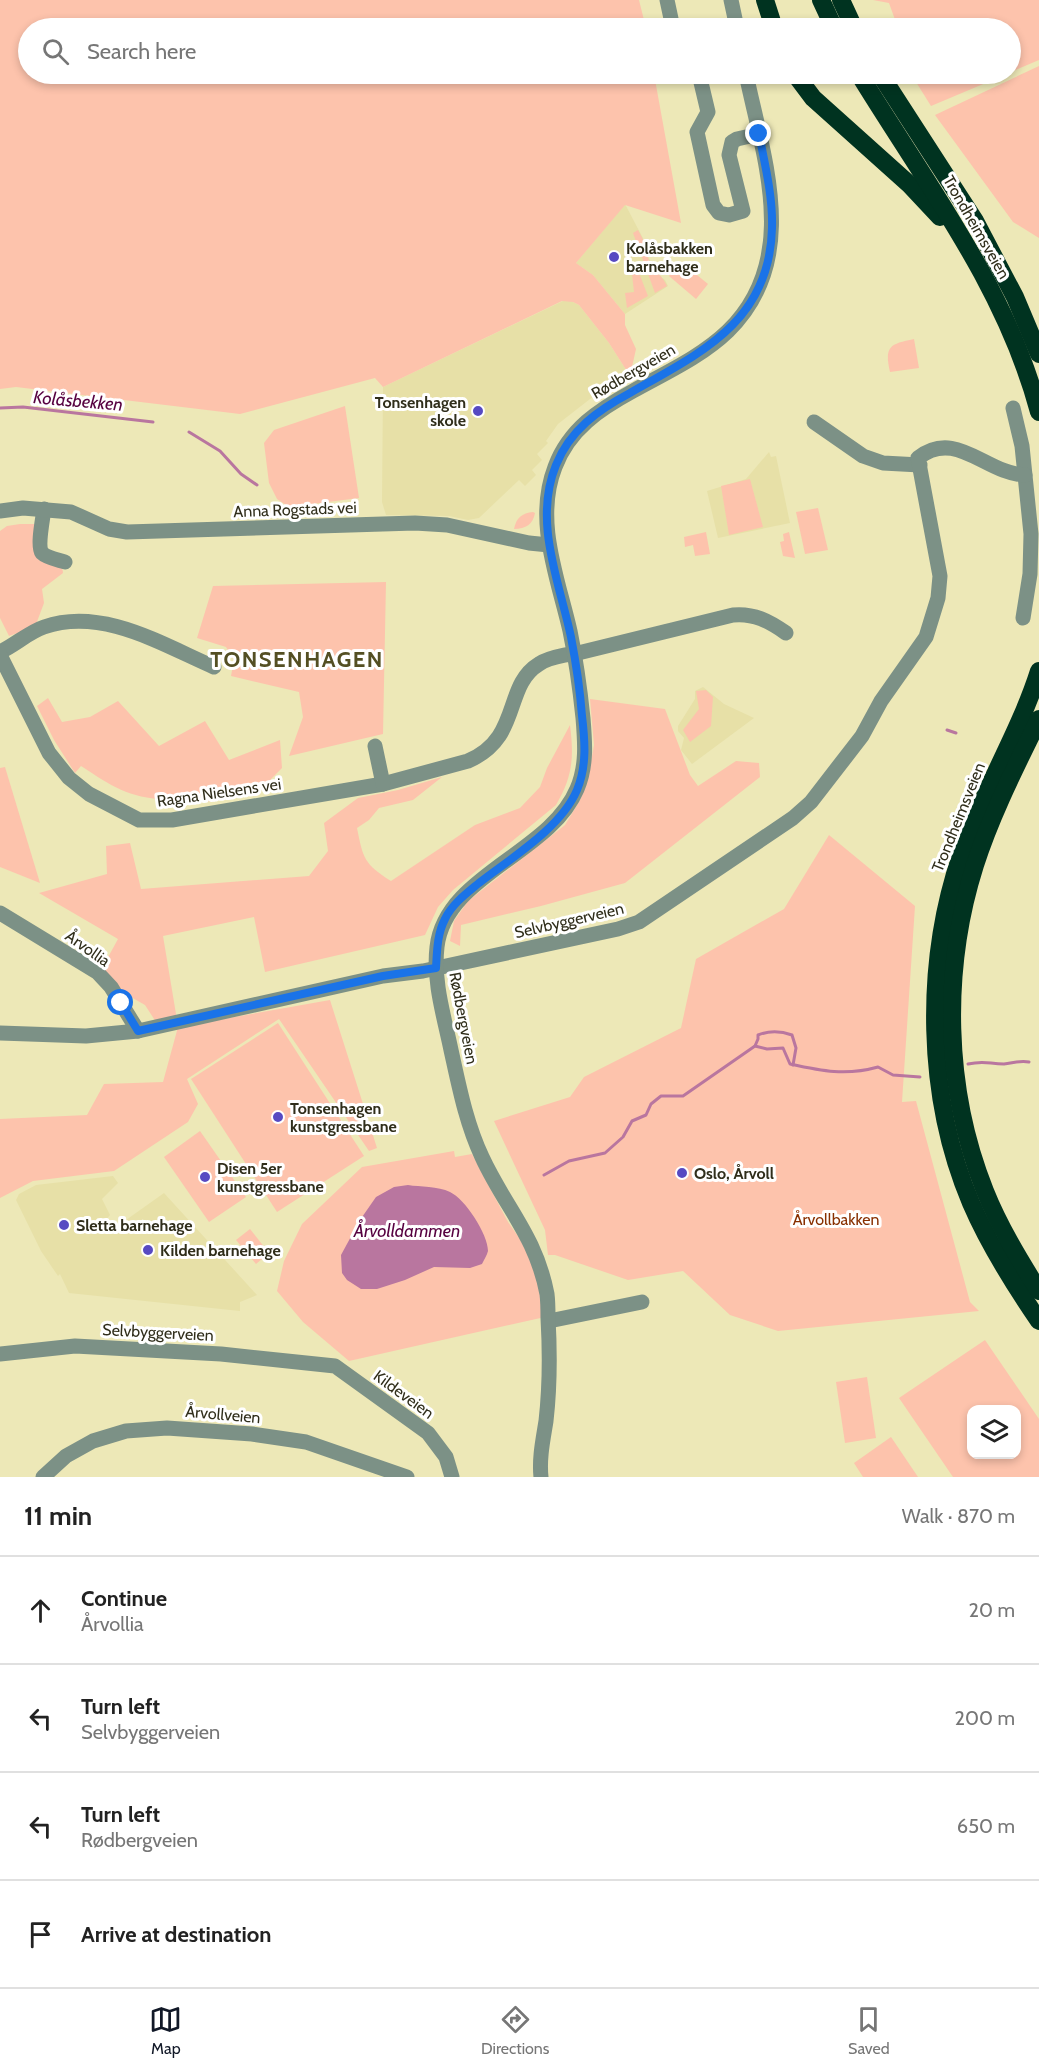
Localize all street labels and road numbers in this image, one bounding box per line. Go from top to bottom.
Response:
street label: Trondheimsveien [939,172,1014,282]
street label: Rødbergveien [588,340,679,403]
street label: Anna Rogstads vei [233,498,357,521]
street label: Trondheimsveien [928,760,989,875]
street label: Ragna Nielsens vei [156,774,282,811]
street label: Selvbyggerveien [513,899,626,942]
street label: Årvollia [62,926,114,971]
street label: Rødbergveien [445,970,482,1066]
street label: Selvbyggerveien [102,1320,214,1345]
street label: Kildeveien [370,1366,438,1423]
street label: Årvollveien [185,1402,261,1427]

